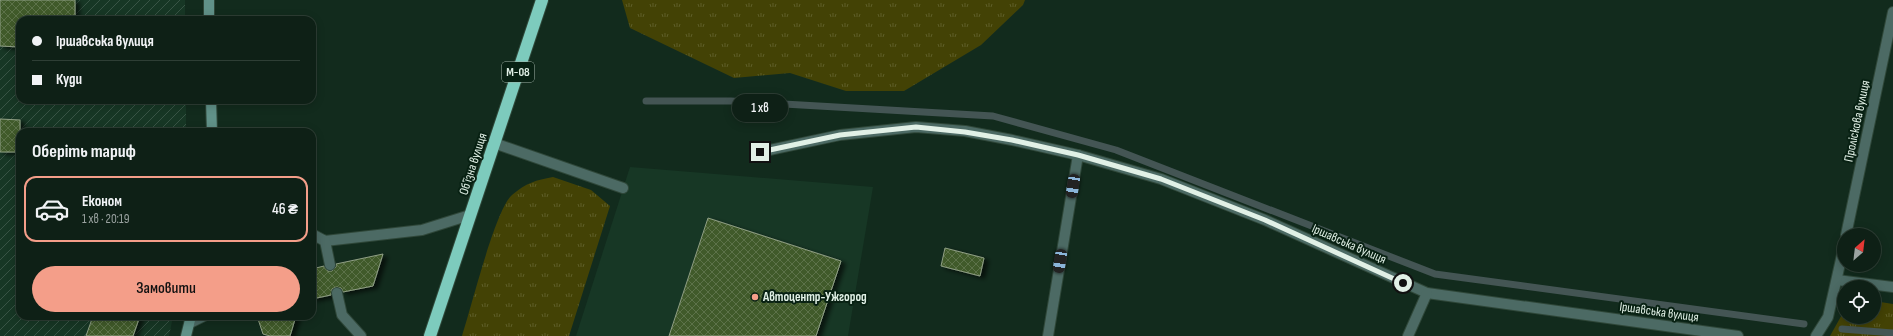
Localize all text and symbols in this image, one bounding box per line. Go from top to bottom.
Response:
text: Іршавська вулиця [56,32,154,51]
road number: М-08 [502,62,534,82]
text: Куди [56,70,82,89]
street label: Проліскова вулиця [1841,79,1873,163]
callout: 1 хв [732,94,788,122]
text: 1 хв [751,100,769,116]
street label: Обʼїзна вулиця [455,131,491,197]
text: Оберіть тариф [32,141,136,162]
route end [751,143,769,161]
car [1065,173,1081,199]
icon: car [34,191,70,227]
text: Економ [82,192,122,211]
text: 46 ₴ [272,200,298,219]
text: 1 хв · 20:19 [82,211,129,227]
street label: Іршавська вулиця [1309,220,1389,268]
north arrow [1837,228,1881,272]
map controls [1837,228,1881,324]
car [1052,248,1068,274]
button: Замовити [32,266,300,312]
route start [1394,274,1412,292]
button: locate [1837,280,1881,324]
place label: Автоцентр-Ужгород [762,289,867,305]
marker: Автоцентр-Ужгород [750,292,760,302]
street label: Іршавська вулиця [1618,299,1700,325]

